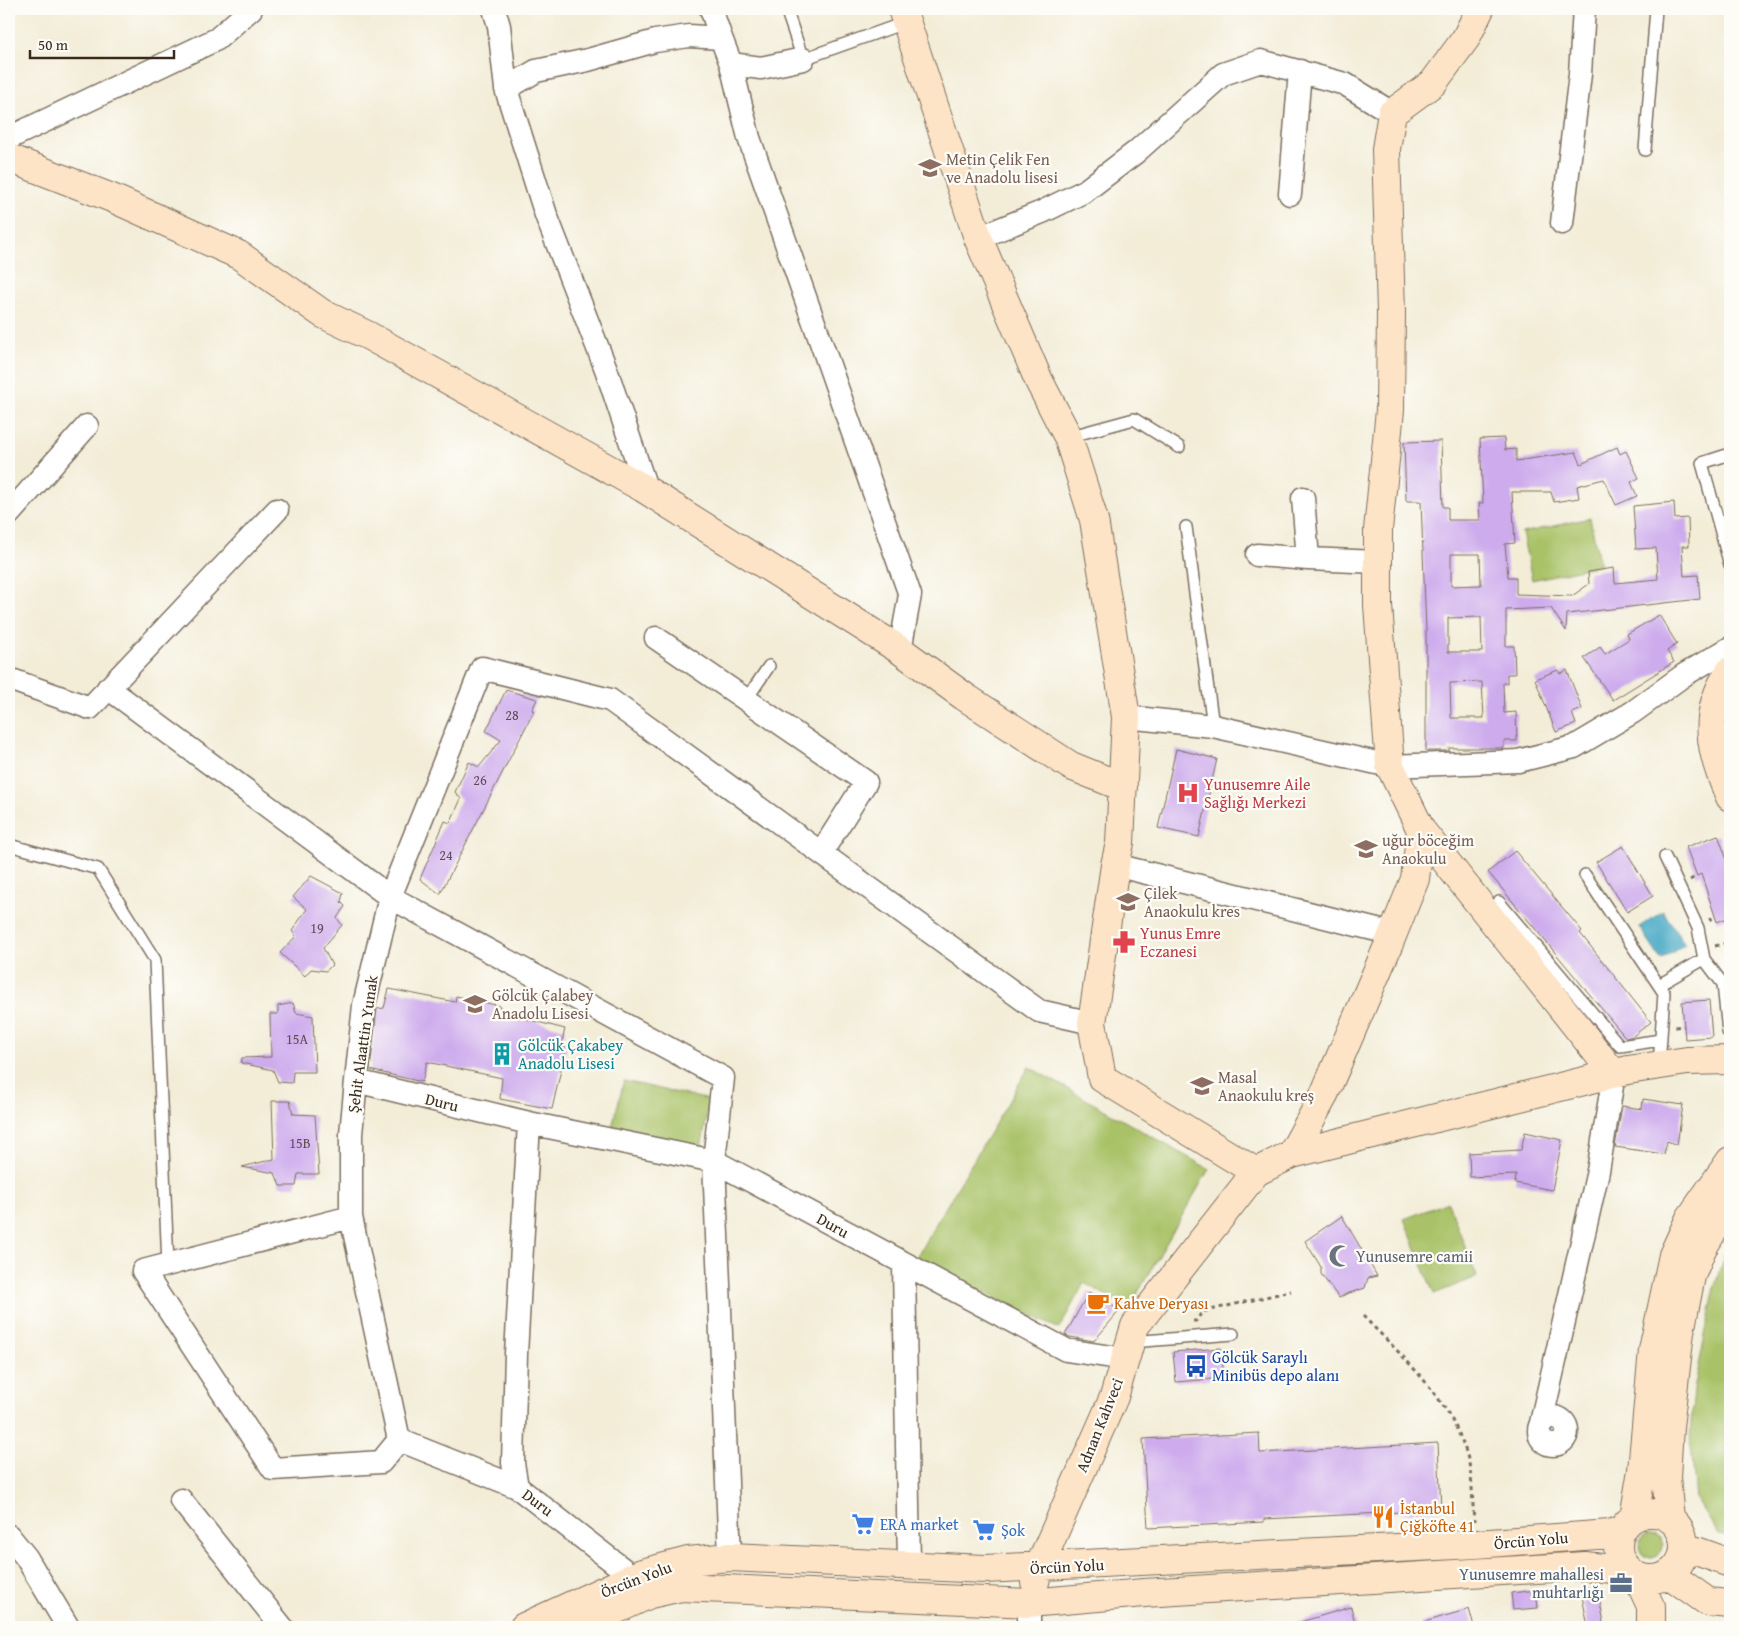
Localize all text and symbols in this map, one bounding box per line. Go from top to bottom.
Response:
scale bar [30,28,174,60]
text: 50 m [38,34,69,55]
place label: Metin Çelik Fen ve Anadolu lisesi [946,147,1058,189]
school or university icon: Metin Çelik Fen ve Anadolu lisesi [917,155,943,181]
house number: 28 [505,705,519,725]
house number: 26 [473,770,487,790]
place label: Yunusemre Aile Sağlığı Merkezi [1204,772,1310,814]
hospital icon: Yunusemre Aile Sağlığı Merkezi [1175,780,1201,806]
place label: uğur böceğim Anaokulu [1382,828,1474,870]
school or university icon: uğur böceğim Anaokulu [1353,836,1379,862]
house number: 24 [439,845,453,865]
place label: Çilek Anaokulu kres [1144,881,1240,923]
school or university icon: Çilek Anaokulu kres [1115,889,1141,915]
house number: 19 [310,918,324,938]
place label: Yunus Emre Eczanesi [1140,921,1221,963]
pharmacy icon: Yunus Emre Eczanesi [1111,929,1137,955]
street label: Şehit Alaattin Yunak [340,973,384,1114]
place label: Gölcük Çalabey Anadolu Lisesi [492,983,594,1025]
school or university icon: Gölcük Çalabey Anadolu Lisesi [462,991,488,1017]
house number: 15A [286,1029,308,1049]
place label: Gölcük Çakabey Anadolu Lisesi [518,1033,623,1075]
building icon: Gölcük Çakabey Anadolu Lisesi [489,1041,515,1067]
place label: Masal Anaokulu kreş [1218,1065,1314,1107]
school or university icon: Masal Anaokulu kreş [1189,1073,1215,1099]
street label: Duru [423,1086,462,1118]
house number: 15B [289,1133,311,1153]
street label: Duru [812,1206,854,1244]
mosque icon: Yunusemre camii [1327,1243,1353,1269]
place label: Yunusemre camii [1356,1244,1473,1268]
cafe icon: Kahve Deryası [1085,1290,1111,1316]
place label: Kahve Deryası [1114,1291,1209,1315]
place label: Gölcük Saraylı Minibüs depo alanı [1212,1345,1340,1387]
bus stop icon: Gölcük Saraylı Minibüs depo alanı [1183,1353,1209,1379]
street label: Adnan Kahveci [1069,1374,1129,1476]
street label: Duru [517,1482,559,1522]
place label: İstanbul Çiğköfte 41 [1400,1496,1475,1538]
restaurant icon: İstanbul Çiğköfte 41 [1370,1504,1396,1530]
supermarket icon: ERA market [850,1511,876,1537]
place label: ERA market [880,1512,959,1536]
supermarket icon: Şok [971,1517,997,1543]
place label: Şok [1001,1518,1026,1542]
street label: Örcün Yolu [1493,1525,1569,1555]
street label: Örcün Yolu [1029,1552,1105,1580]
street label: Örcün Yolu [597,1554,675,1604]
place label: Yunusemre mahallesi muhtarlığı [1459,1562,1605,1604]
office icon: Yunusemre mahallesi muhtarlığı [1608,1570,1634,1596]

